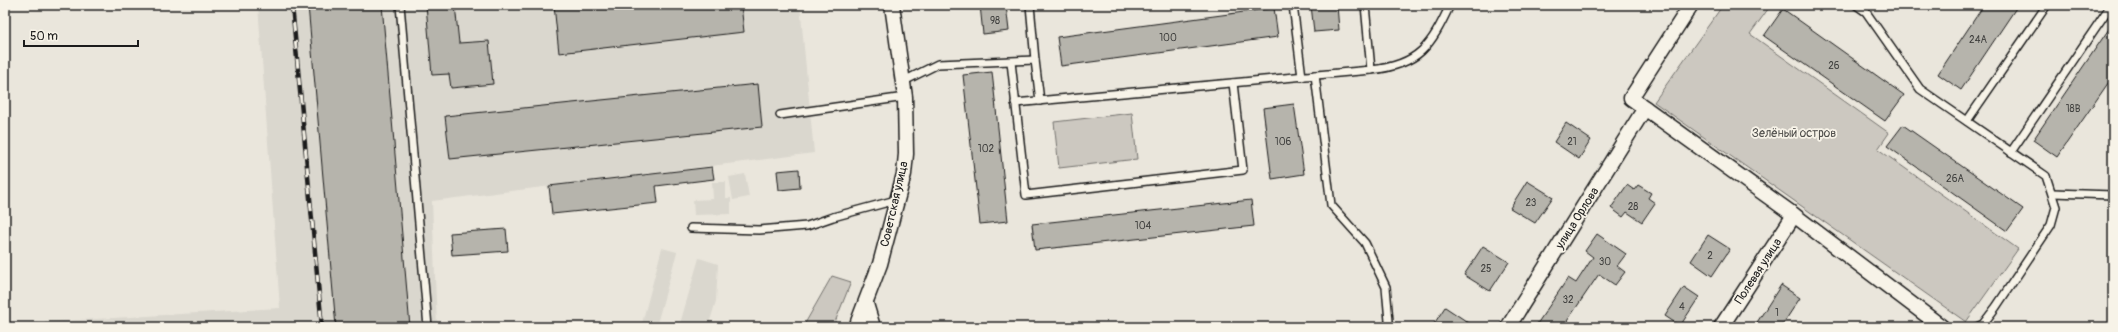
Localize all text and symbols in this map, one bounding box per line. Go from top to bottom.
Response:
house number: 98 [990,15,1000,27]
scale bar [24,22,138,48]
text: 50 m [30,29,58,44]
house number: 100 [1159,32,1177,44]
house number: 24А [1969,34,1987,46]
house number: 26 [1828,60,1840,72]
house number: 18В [2066,103,2081,115]
park label: Зелёный остров [1752,126,1836,141]
house number: 106 [1275,136,1291,148]
house number: 21 [1567,136,1577,148]
house number: 102 [978,143,995,155]
street label: Советская улица [877,159,912,249]
house number: 26А [1946,173,1964,185]
street label: улица Орлова [1552,184,1603,253]
house number: 23 [1526,197,1537,209]
house number: 28 [1628,201,1638,213]
house number: 104 [1135,220,1151,232]
street label: Полевая улица [1732,235,1785,307]
house number: 2 [1707,250,1713,262]
house number: 30 [1599,256,1611,268]
house number: 25 [1480,263,1492,275]
house number: 32 [1562,294,1574,306]
house number: 4 [1679,301,1685,313]
house number: 1 [1775,307,1779,319]

